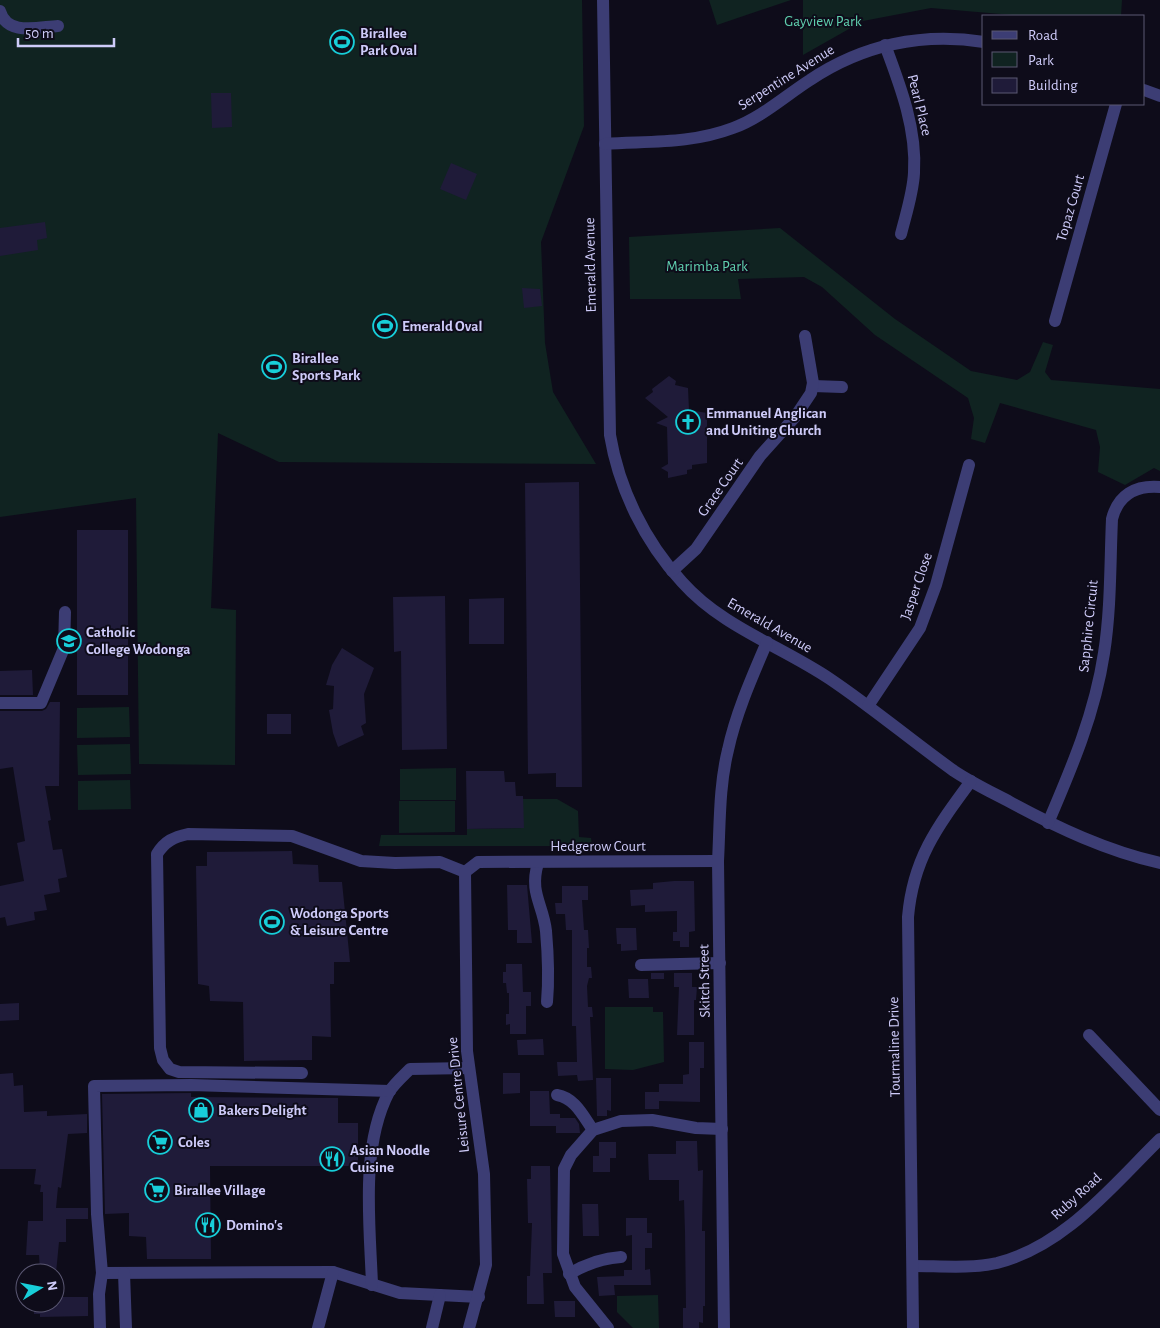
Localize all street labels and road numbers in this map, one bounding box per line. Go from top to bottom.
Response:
street label: Serpentine Avenue [736,42,837,113]
street label: Pearl Place [905,73,934,138]
street label: Topaz Court [1054,173,1087,243]
street label: Emerald Avenue [582,217,599,313]
street label: Grace Court [695,455,746,519]
street label: Jasper Close [898,551,935,622]
street label: Sapphire Circuit [1076,579,1101,673]
street label: Emerald Avenue [725,595,815,656]
street label: Hedgerow Court [550,839,646,854]
street label: Skitch Street [696,944,713,1018]
street label: Tourmaline Drive [886,996,903,1097]
street label: Leisure Centre Drive [445,1036,472,1154]
street label: Ruby Road [1048,1170,1105,1223]

